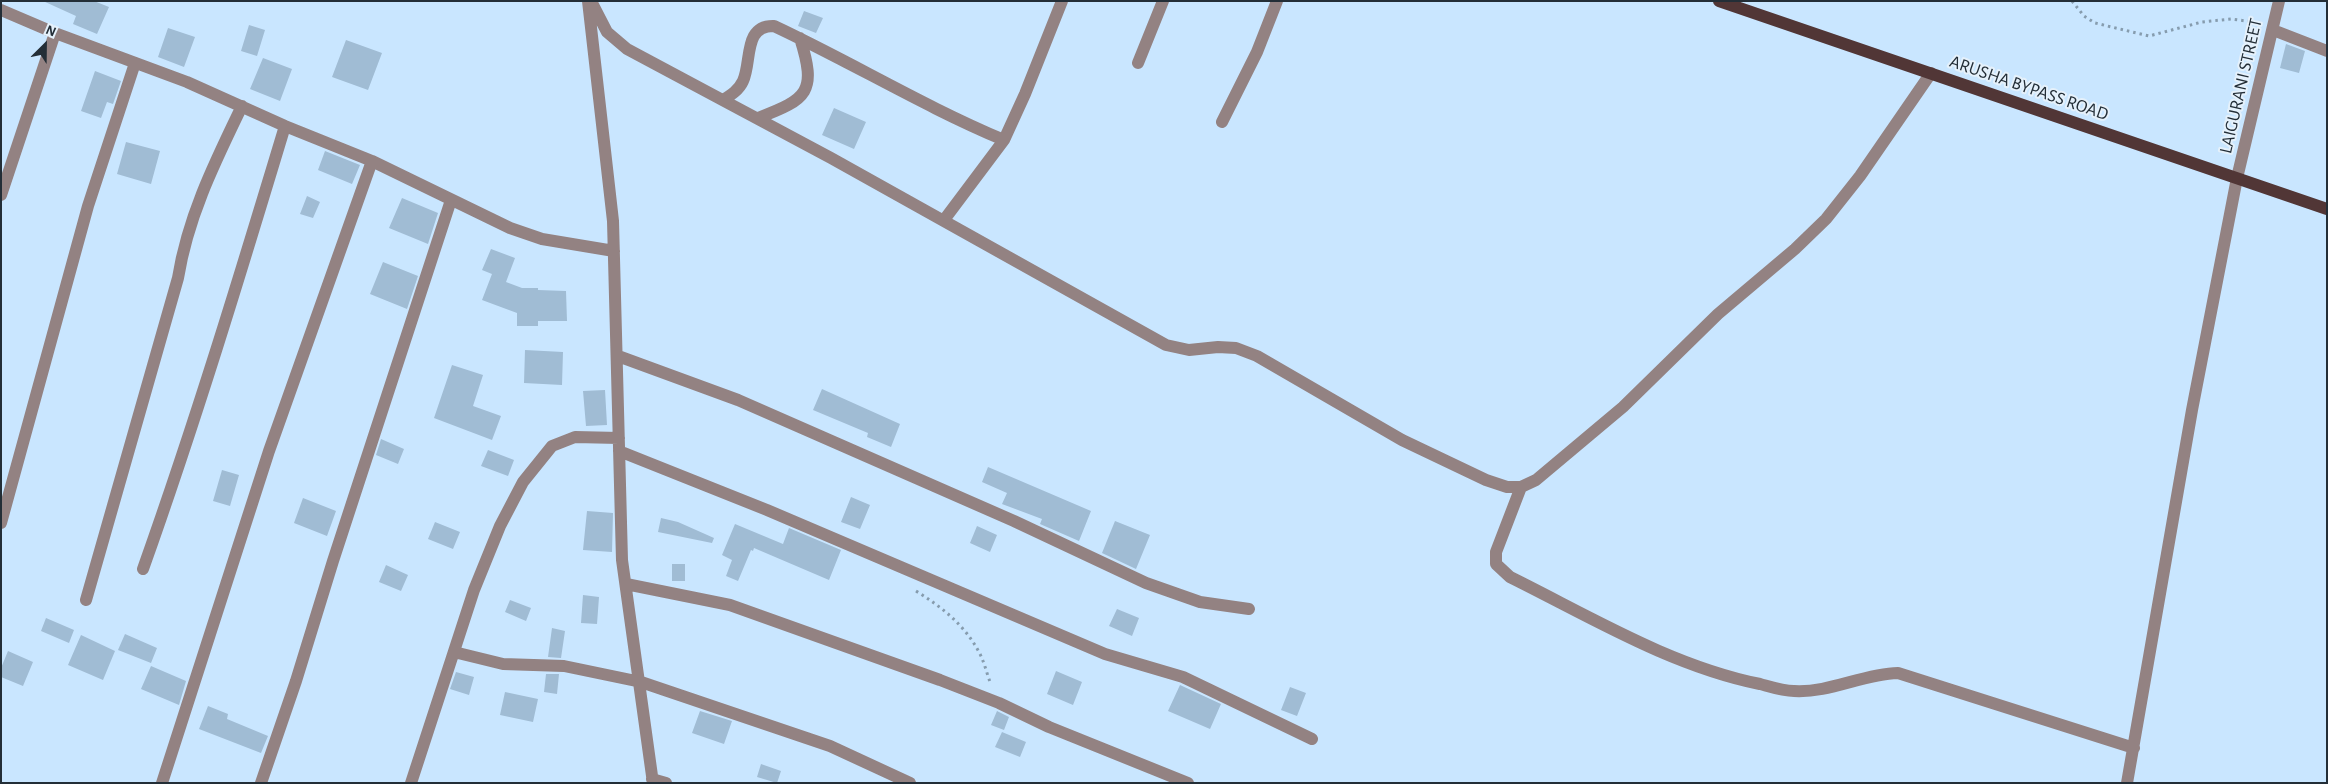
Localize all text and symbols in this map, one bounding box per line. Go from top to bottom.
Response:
street label: LAIGURANI STREET [2215,16,2267,156]
north arrow [20,20,70,70]
text: N [44,23,58,40]
street label: ARUSHA BYPASS ROAD [1947,51,2111,125]

